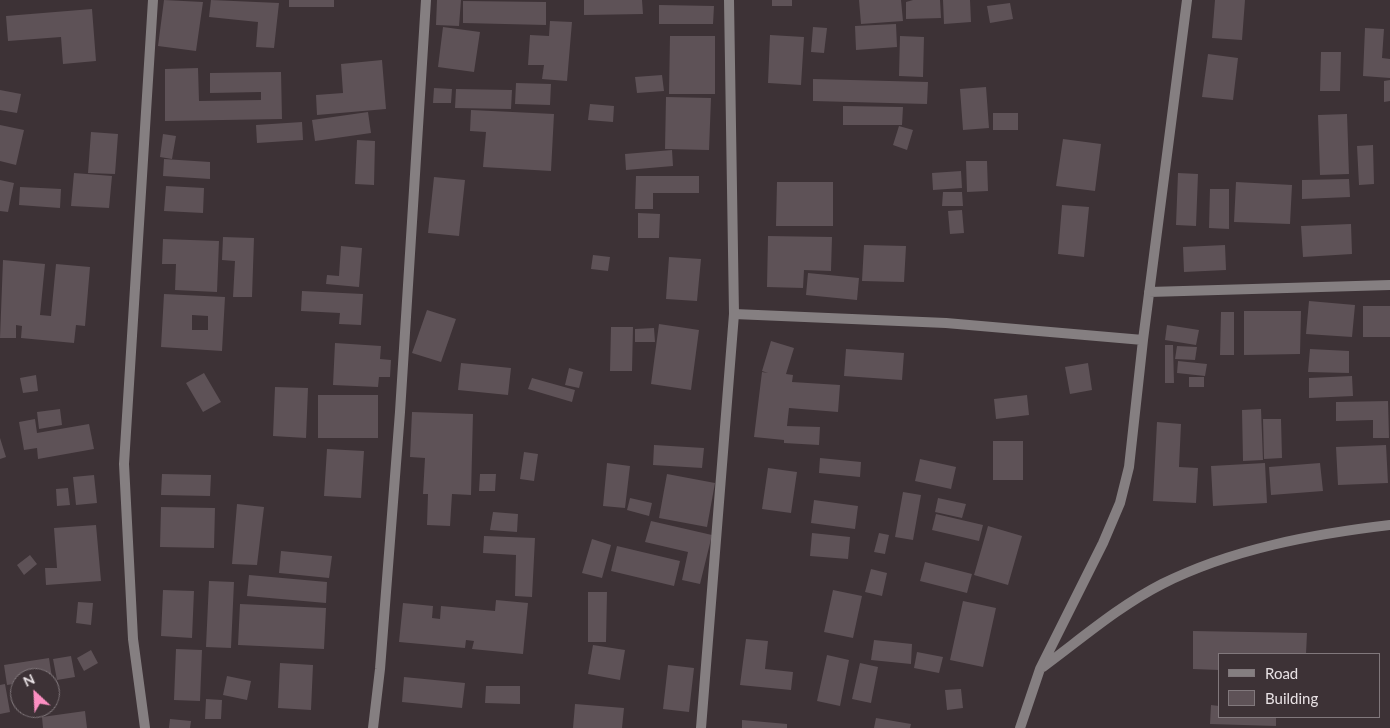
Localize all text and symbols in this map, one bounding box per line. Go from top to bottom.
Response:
legend [1218,653,1380,718]
text: Road [1265,664,1298,682]
north arrow [10,668,60,718]
text: N [20,670,37,690]
text: Building [1265,689,1318,707]

